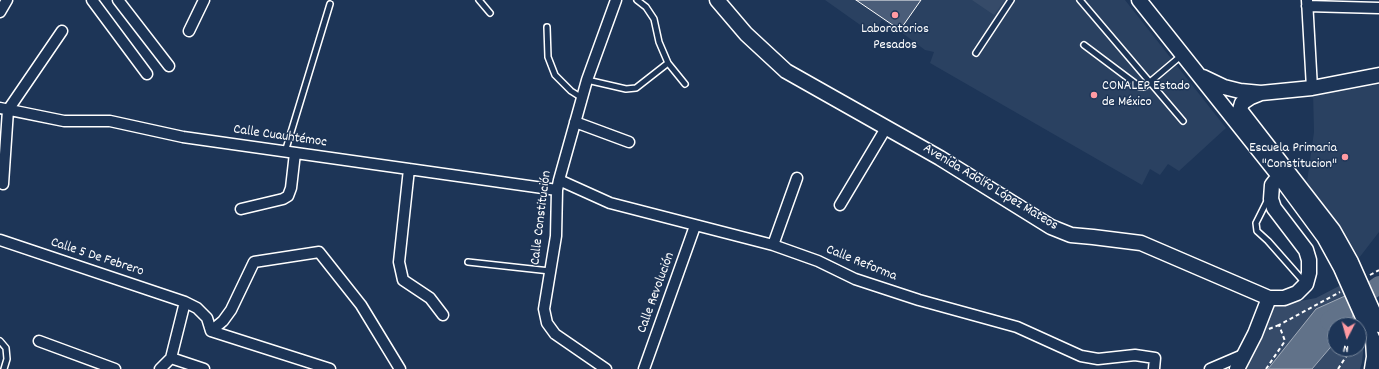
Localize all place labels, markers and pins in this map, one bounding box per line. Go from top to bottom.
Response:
marker: Laboratorios Pesados [890,10,900,20]
place label: Laboratorios Pesados [861,22,929,54]
place label: CONALEP Estado de México [1102,79,1190,112]
marker: CONALEP Estado de México [1089,90,1099,100]
place label: Escuela Primaria "Constitucion" [1249,141,1337,174]
marker: Escuela Primaria "Constitucion" [1340,152,1350,162]

